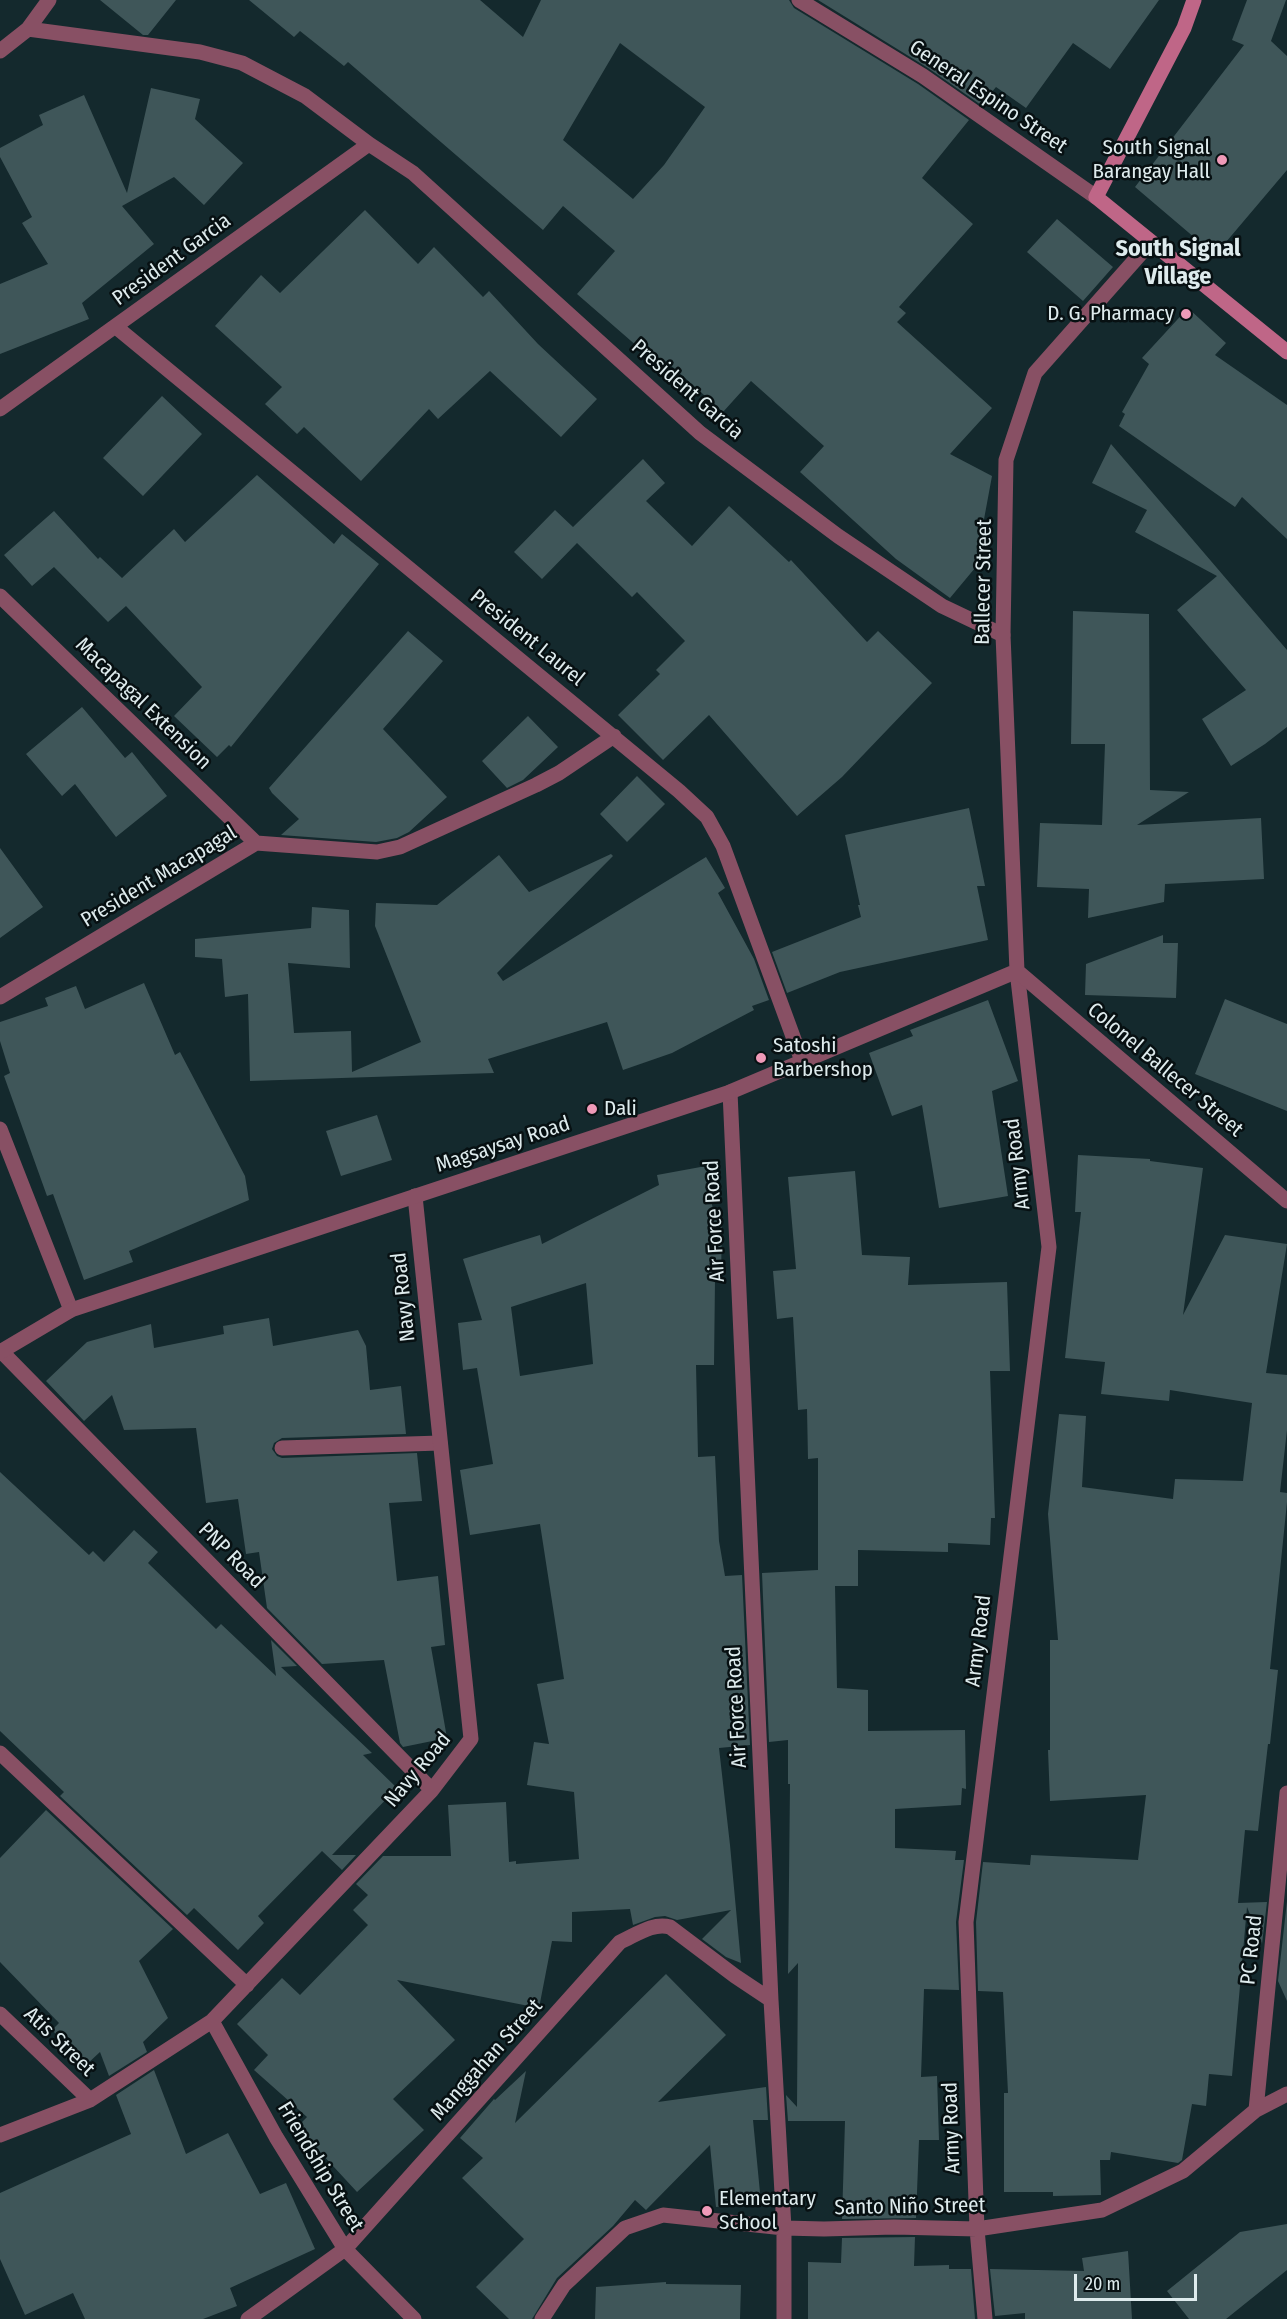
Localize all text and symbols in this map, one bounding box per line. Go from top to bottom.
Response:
street label: General Espino Street [904,35,1072,159]
place label: South Signal Barangay Hall [1093,135,1210,185]
marker: South Signal Barangay Hall [1215,153,1229,167]
street label: President Garcia [108,209,236,311]
district label: South Signal Village [1115,235,1241,291]
place label: D. G. Pharmacy [1047,301,1174,327]
marker: D. G. Pharmacy [1179,307,1193,321]
street label: President Garcia [626,335,748,445]
street label: Ballecer Street [970,519,998,645]
street label: President Laurel [465,584,589,692]
street label: Macapagal Extension [70,633,216,775]
street label: President Macapagal [77,821,241,933]
street label: Colonel Ballecer Street [1082,998,1248,1142]
place label: Satoshi Barbershop [773,1033,873,1083]
marker: Satoshi Barbershop [754,1051,768,1065]
place label: Dali [604,1096,637,1122]
marker: Dali [585,1102,599,1116]
street label: Magsaysay Road [433,1111,573,1179]
street label: Army Road [1000,1117,1036,1211]
street label: Air Force Road [699,1159,731,1283]
street label: Navy Road [387,1251,421,1343]
street label: PNP Road [193,1518,269,1594]
street label: Army Road [961,1594,997,1688]
street label: Air Force Road [721,1645,753,1769]
street label: Navy Road [379,1727,457,1813]
street label: PC Road [1236,1914,1268,1986]
street label: Manggahan Street [426,1994,548,2126]
street label: Atis Street [18,2002,100,2082]
street label: Army Road [938,2081,966,2175]
street label: Friendship Street [271,2098,369,2236]
place label: Elementary School [719,2186,816,2236]
street label: Santo Niño Street [834,2193,986,2221]
marker: Elementary School [700,2204,714,2218]
scale bar [1077,2262,1200,2300]
text: 20 m [1085,2273,1120,2295]

